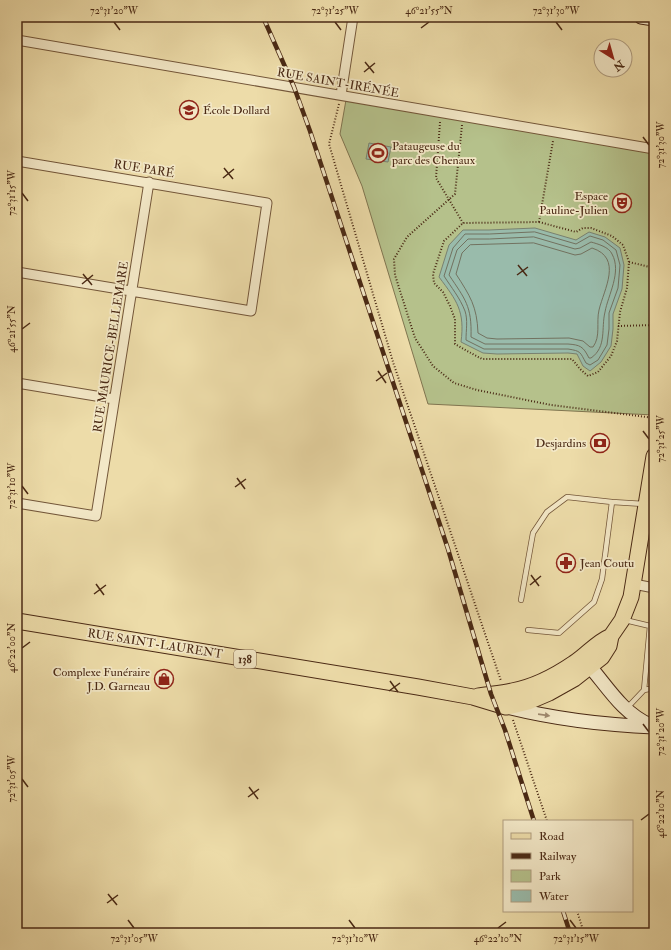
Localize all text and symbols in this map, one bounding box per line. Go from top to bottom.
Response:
text: 72°31'20"W [90,5,139,17]
text: 72°31'25"W [311,5,359,17]
text: 46°21'55"N [405,5,453,17]
text: 72°31'30"W [533,5,580,17]
north arrow [593,38,633,78]
text: N [610,57,627,74]
street label: RUE SAINT-IRÉNÉE [276,65,400,101]
school or university icon: École Dollard [178,99,200,121]
place label: École Dollard [203,103,270,118]
text: 72°31'30"W [655,121,667,168]
place label: Pataugeuse du parc des Chenaux [391,139,476,168]
sports icon: Pataugeuse du parc des Chenaux [367,142,389,164]
street label: RUE PARÉ [113,157,176,181]
text: 72°31'15"W [6,169,18,216]
place label: Espace Pauline-Julien [539,189,608,218]
theatre icon: Espace Pauline-Julien [611,192,633,214]
street label: RUE MAURICE-BELLEMARE [90,260,132,434]
text: 46°21'55"N [6,305,18,353]
text: 72°31'25"W [655,415,667,463]
bank icon: Desjardins [589,432,611,454]
place label: Desjardins [536,436,586,451]
text: 72°31'10"W [6,462,18,509]
pharmacy icon: Jean Coutu [555,552,577,574]
place label: Jean Coutu [579,556,634,571]
text: 46°22'00"N [6,623,18,673]
street label: RUE SAINT-LAURENT [86,626,224,662]
road number: 138 [234,650,256,668]
place label: Complexe Funéraire J.D. Garneau [53,665,150,694]
shop icon: Complexe Funéraire J.D. Garneau [153,668,175,690]
text: 72°31'20"W [655,707,667,756]
one-way arrow [538,712,550,718]
text: 72°31'05"W [6,755,18,803]
text: 46°22'10"N [655,790,667,838]
legend [503,820,633,912]
text: Road [539,829,564,844]
text: Railway [539,849,577,864]
text: Park [539,869,561,884]
text: Water [538,889,569,904]
text: 72°31'05"W [110,933,158,945]
text: 72°31'10"W [332,933,379,945]
text: 46°22'10"N [474,933,522,945]
text: 72°31'15"W [553,933,600,945]

